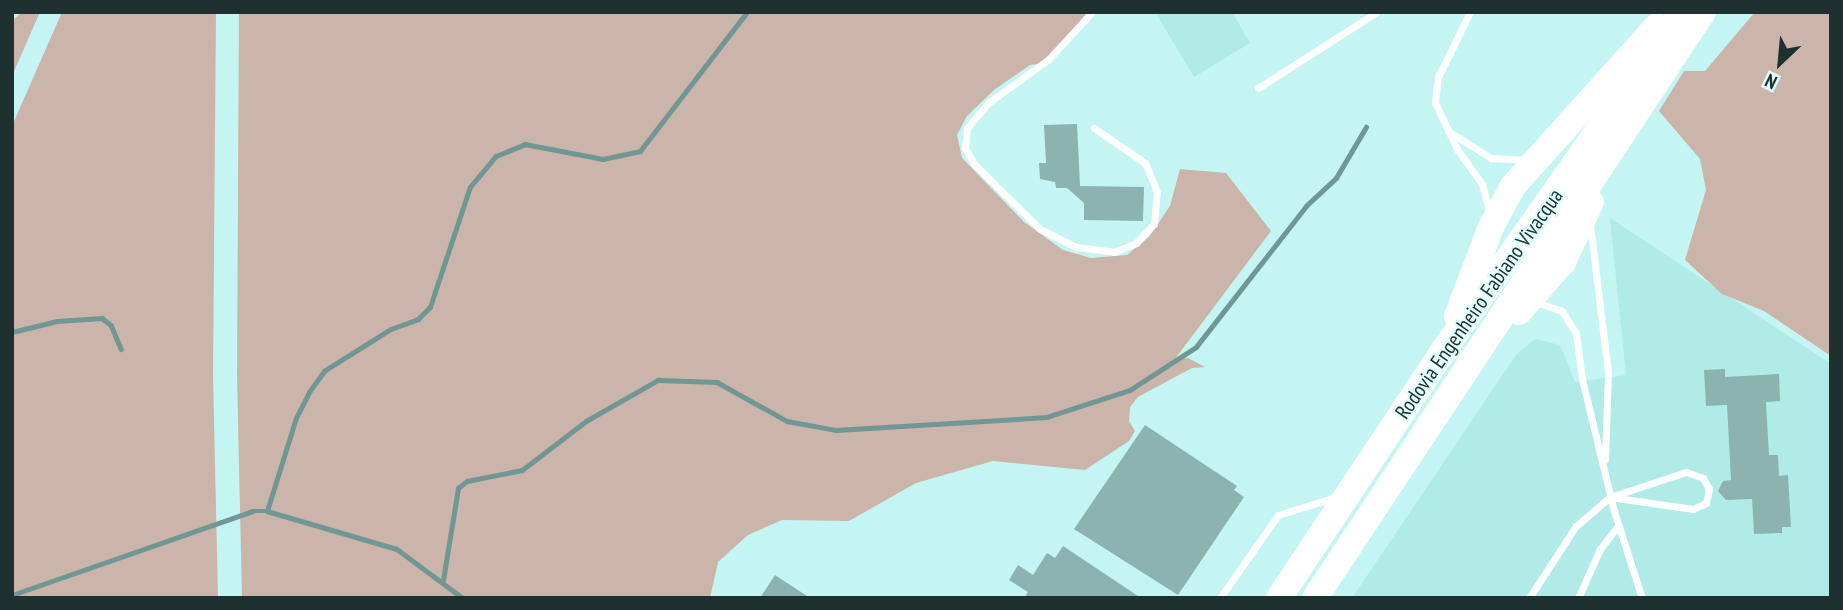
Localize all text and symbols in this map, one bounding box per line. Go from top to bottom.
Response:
north arrow [1745,28,1815,98]
text: N [1761,69,1781,95]
street label: Rodovia Engenheiro Fabiano Vivacqua [1390,184,1568,424]

